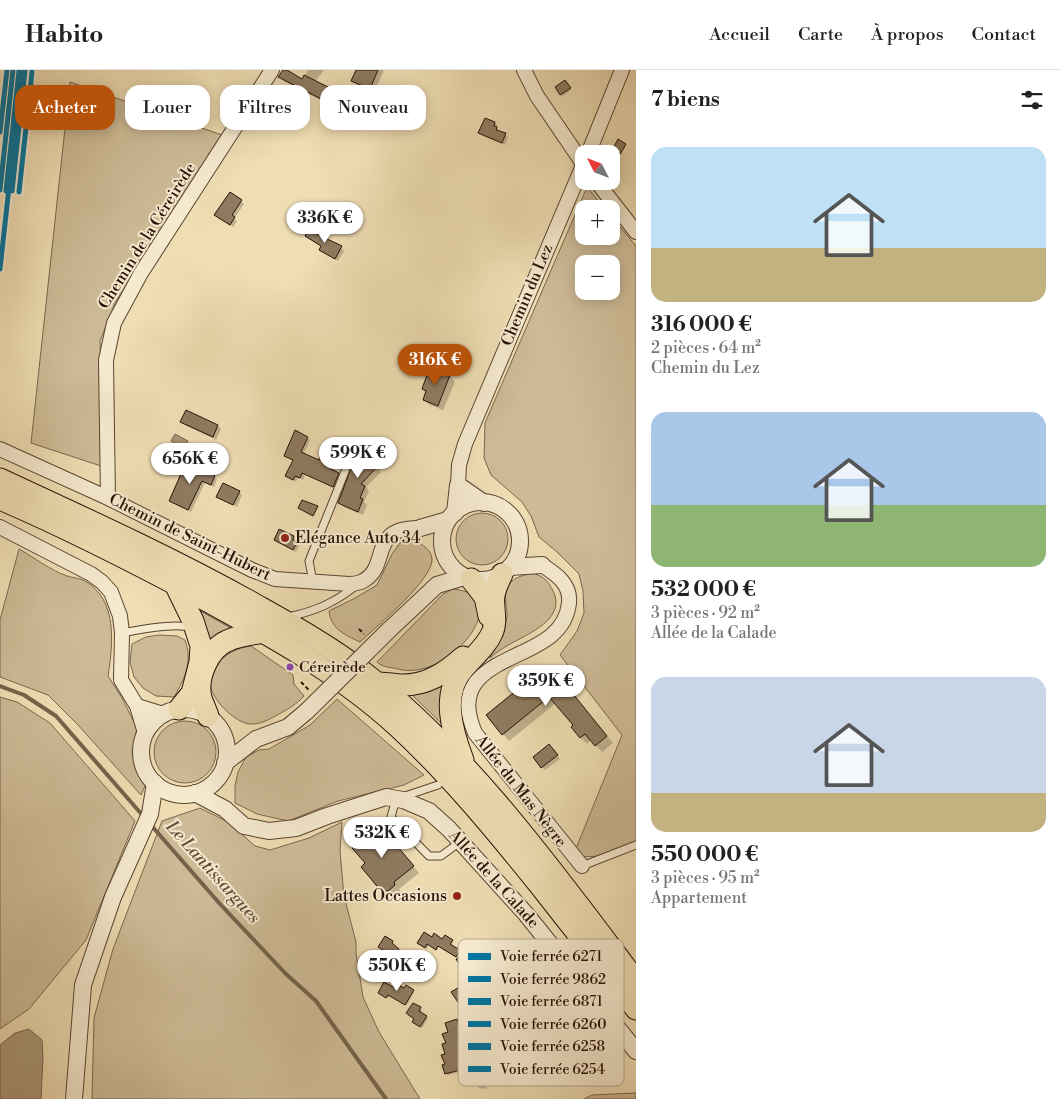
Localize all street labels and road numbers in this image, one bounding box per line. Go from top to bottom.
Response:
street label: Chemin de la Céreirède [94,159,200,313]
street label: Chemin du Lez [497,241,557,349]
street label: Chemin de Saint-Hubert [106,489,274,585]
street label: Allée du Mas Nègre [470,730,571,851]
street label: Allée de la Calade [444,825,543,932]

